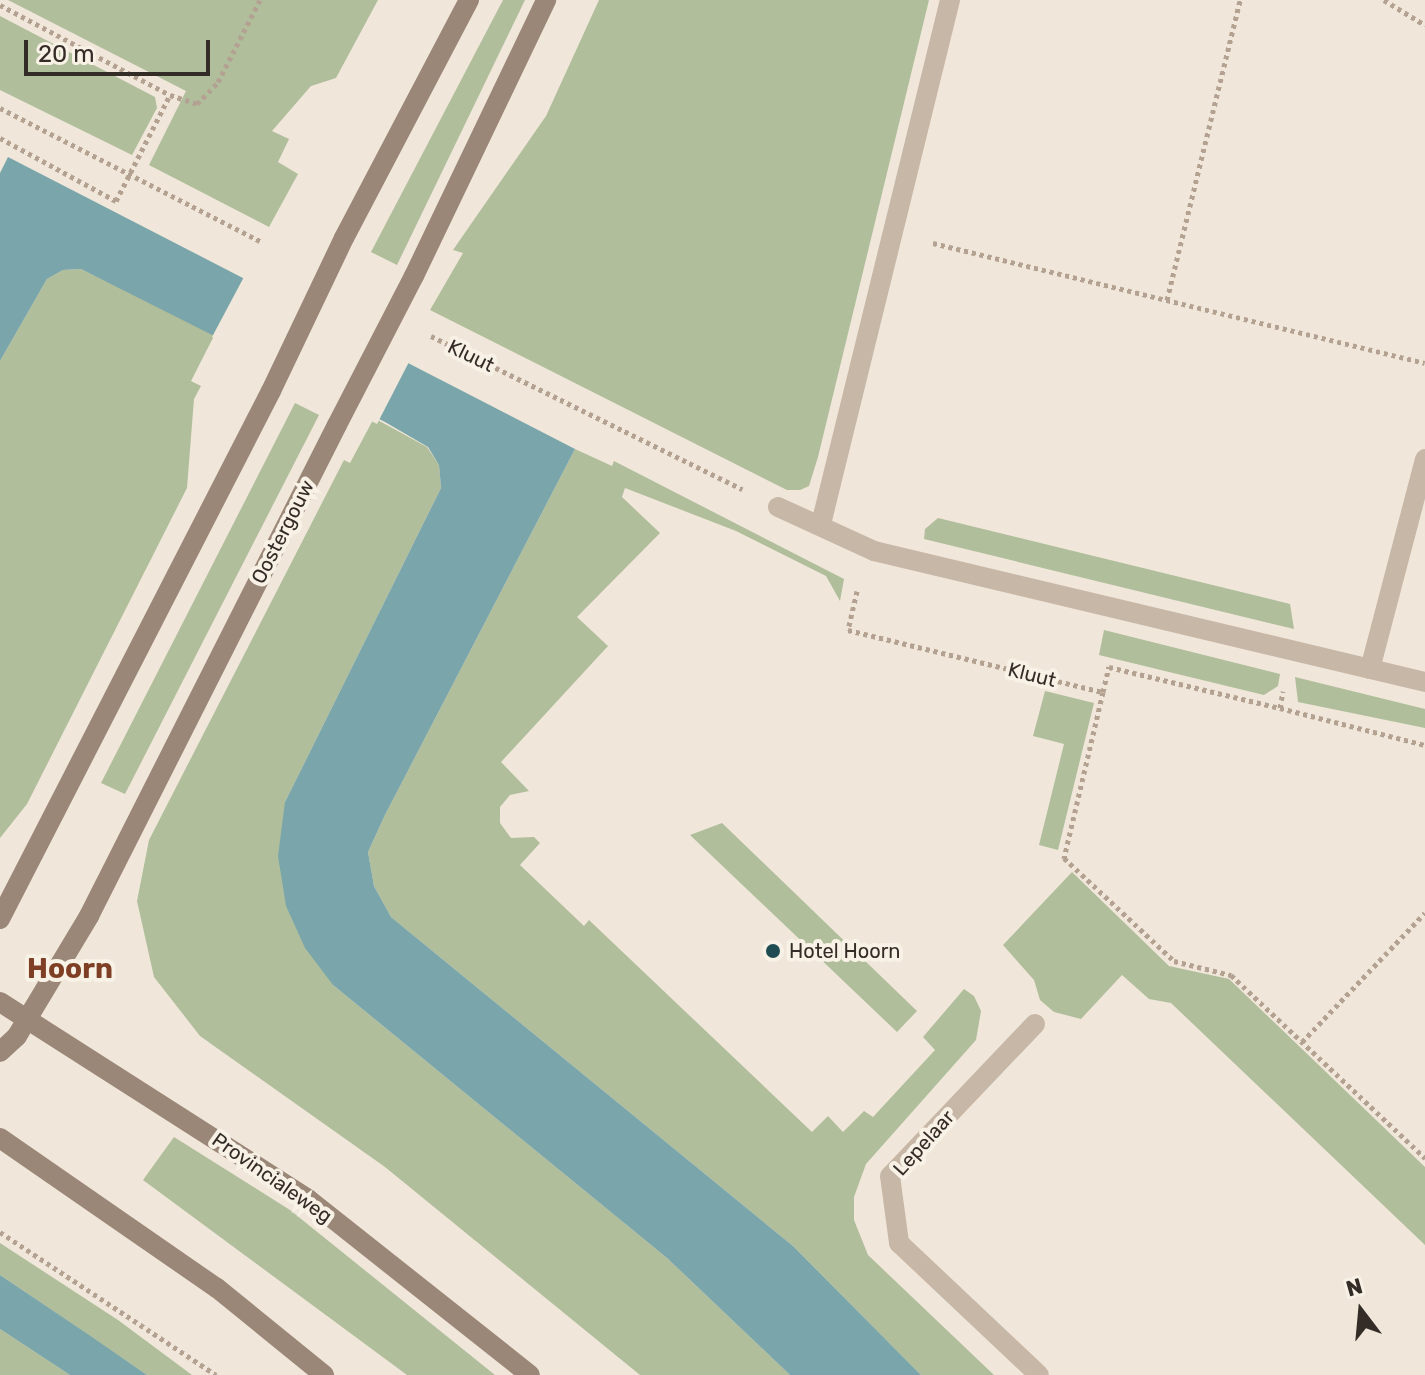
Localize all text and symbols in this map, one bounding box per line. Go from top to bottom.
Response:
scale bar [28,24,214,74]
text: 20 m [38,40,95,68]
street label: Kluut [444,335,498,377]
street label: Oostergouw [247,476,319,588]
street label: Kluut [1005,657,1059,693]
place label: Hotel Hoorn [789,939,900,963]
marker: Hotel Hoorn [764,942,782,960]
district label: Hoorn [27,952,113,986]
street label: Lepelaar [888,1105,960,1181]
street label: Provincialeweg [207,1128,337,1228]
north arrow [1321,1271,1401,1351]
text: N [1343,1272,1366,1303]

